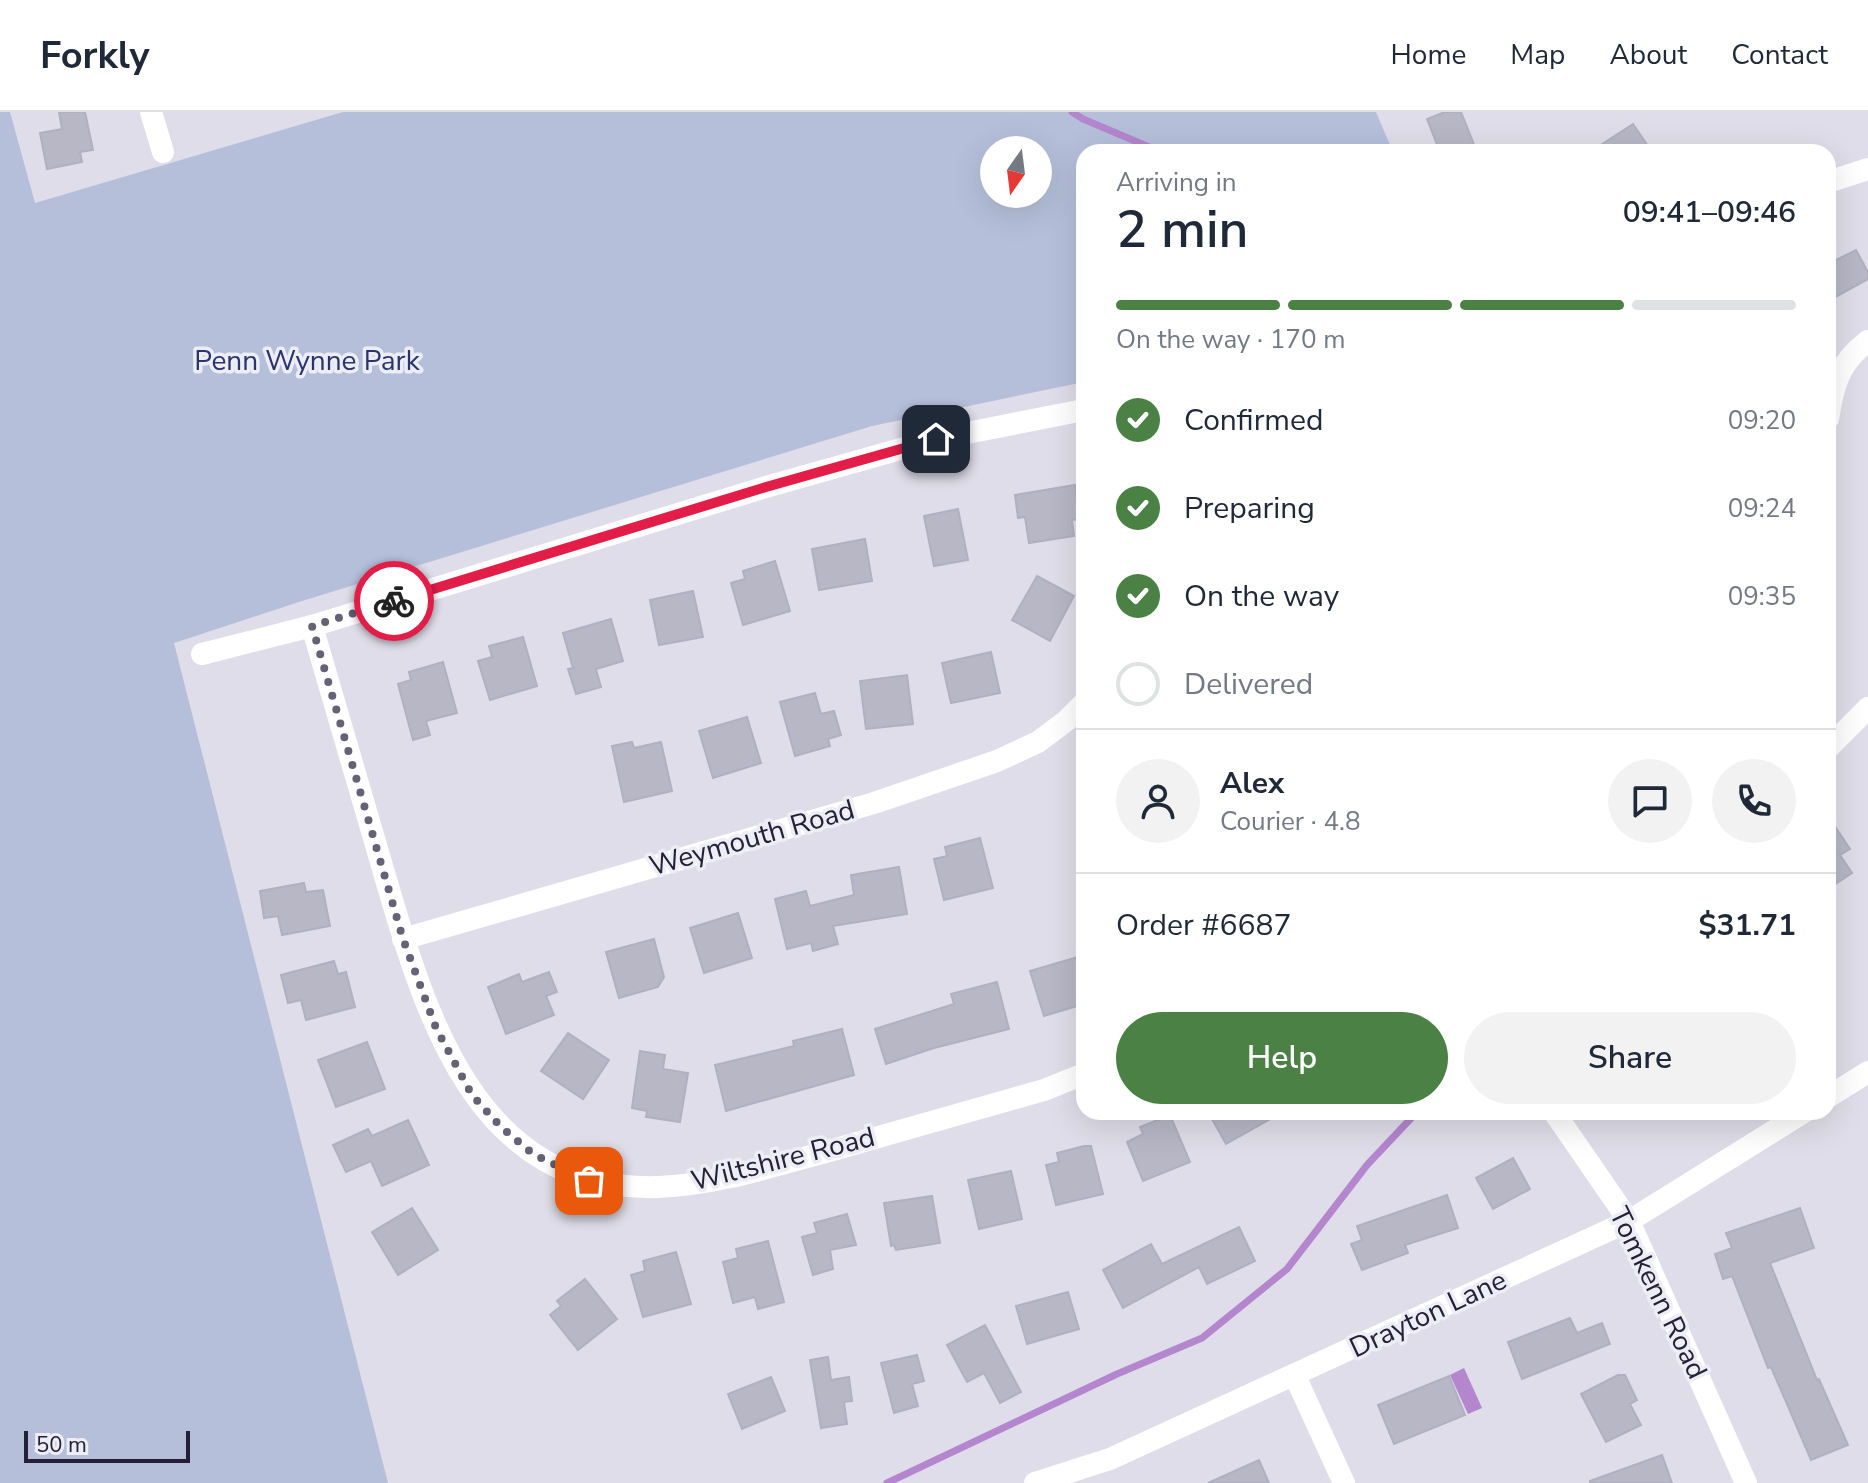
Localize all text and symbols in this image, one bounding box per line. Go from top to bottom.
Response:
text: Forkly [40,30,149,81]
text: Home [1391,36,1466,74]
text: Map [1510,36,1565,74]
text: About [1609,36,1687,74]
text: Contact [1731,36,1828,74]
north arrow [980,136,1052,208]
map controls [980,136,1052,208]
text: Arriving in [1116,165,1237,200]
text: 09:41–09:46 [1623,192,1796,233]
text: 2 min [1116,194,1249,265]
text: On the way · 170 m [1116,322,1345,357]
park label: Penn Wynne Park [194,342,421,380]
icon: check [1116,398,1160,442]
text: Confirmed [1184,400,1324,441]
text: 09:20 [1728,403,1796,438]
pin [902,405,970,473]
icon: home [914,417,958,461]
icon: check [1116,486,1160,530]
text: Preparing [1184,488,1315,529]
text: 09:24 [1728,491,1796,526]
courier [354,561,434,641]
icon: check [1116,574,1160,618]
text: On the way [1184,576,1339,617]
icon: bike [372,579,416,623]
text: 09:35 [1728,579,1796,614]
text: Delivered [1184,664,1313,705]
button: person [1116,759,1200,843]
button: chat [1608,759,1692,843]
button: phone [1712,759,1796,843]
text: Alex [1220,763,1284,804]
street label: Weymouth Road [645,791,859,885]
text: Courier · 4.8 [1220,804,1361,839]
text: Order #6687 [1116,905,1291,946]
text: $31.71 [1699,905,1796,946]
button: Help [1116,1012,1448,1104]
button: Share [1464,1012,1796,1104]
street label: Wiltshire Road [687,1118,879,1200]
pin [555,1147,623,1215]
icon: bag [567,1159,611,1203]
street label: Tomkenn Road [1600,1201,1716,1385]
street label: Drayton Lane [1343,1261,1513,1367]
scale bar [24,1427,190,1463]
text: 50 m [36,1430,87,1460]

